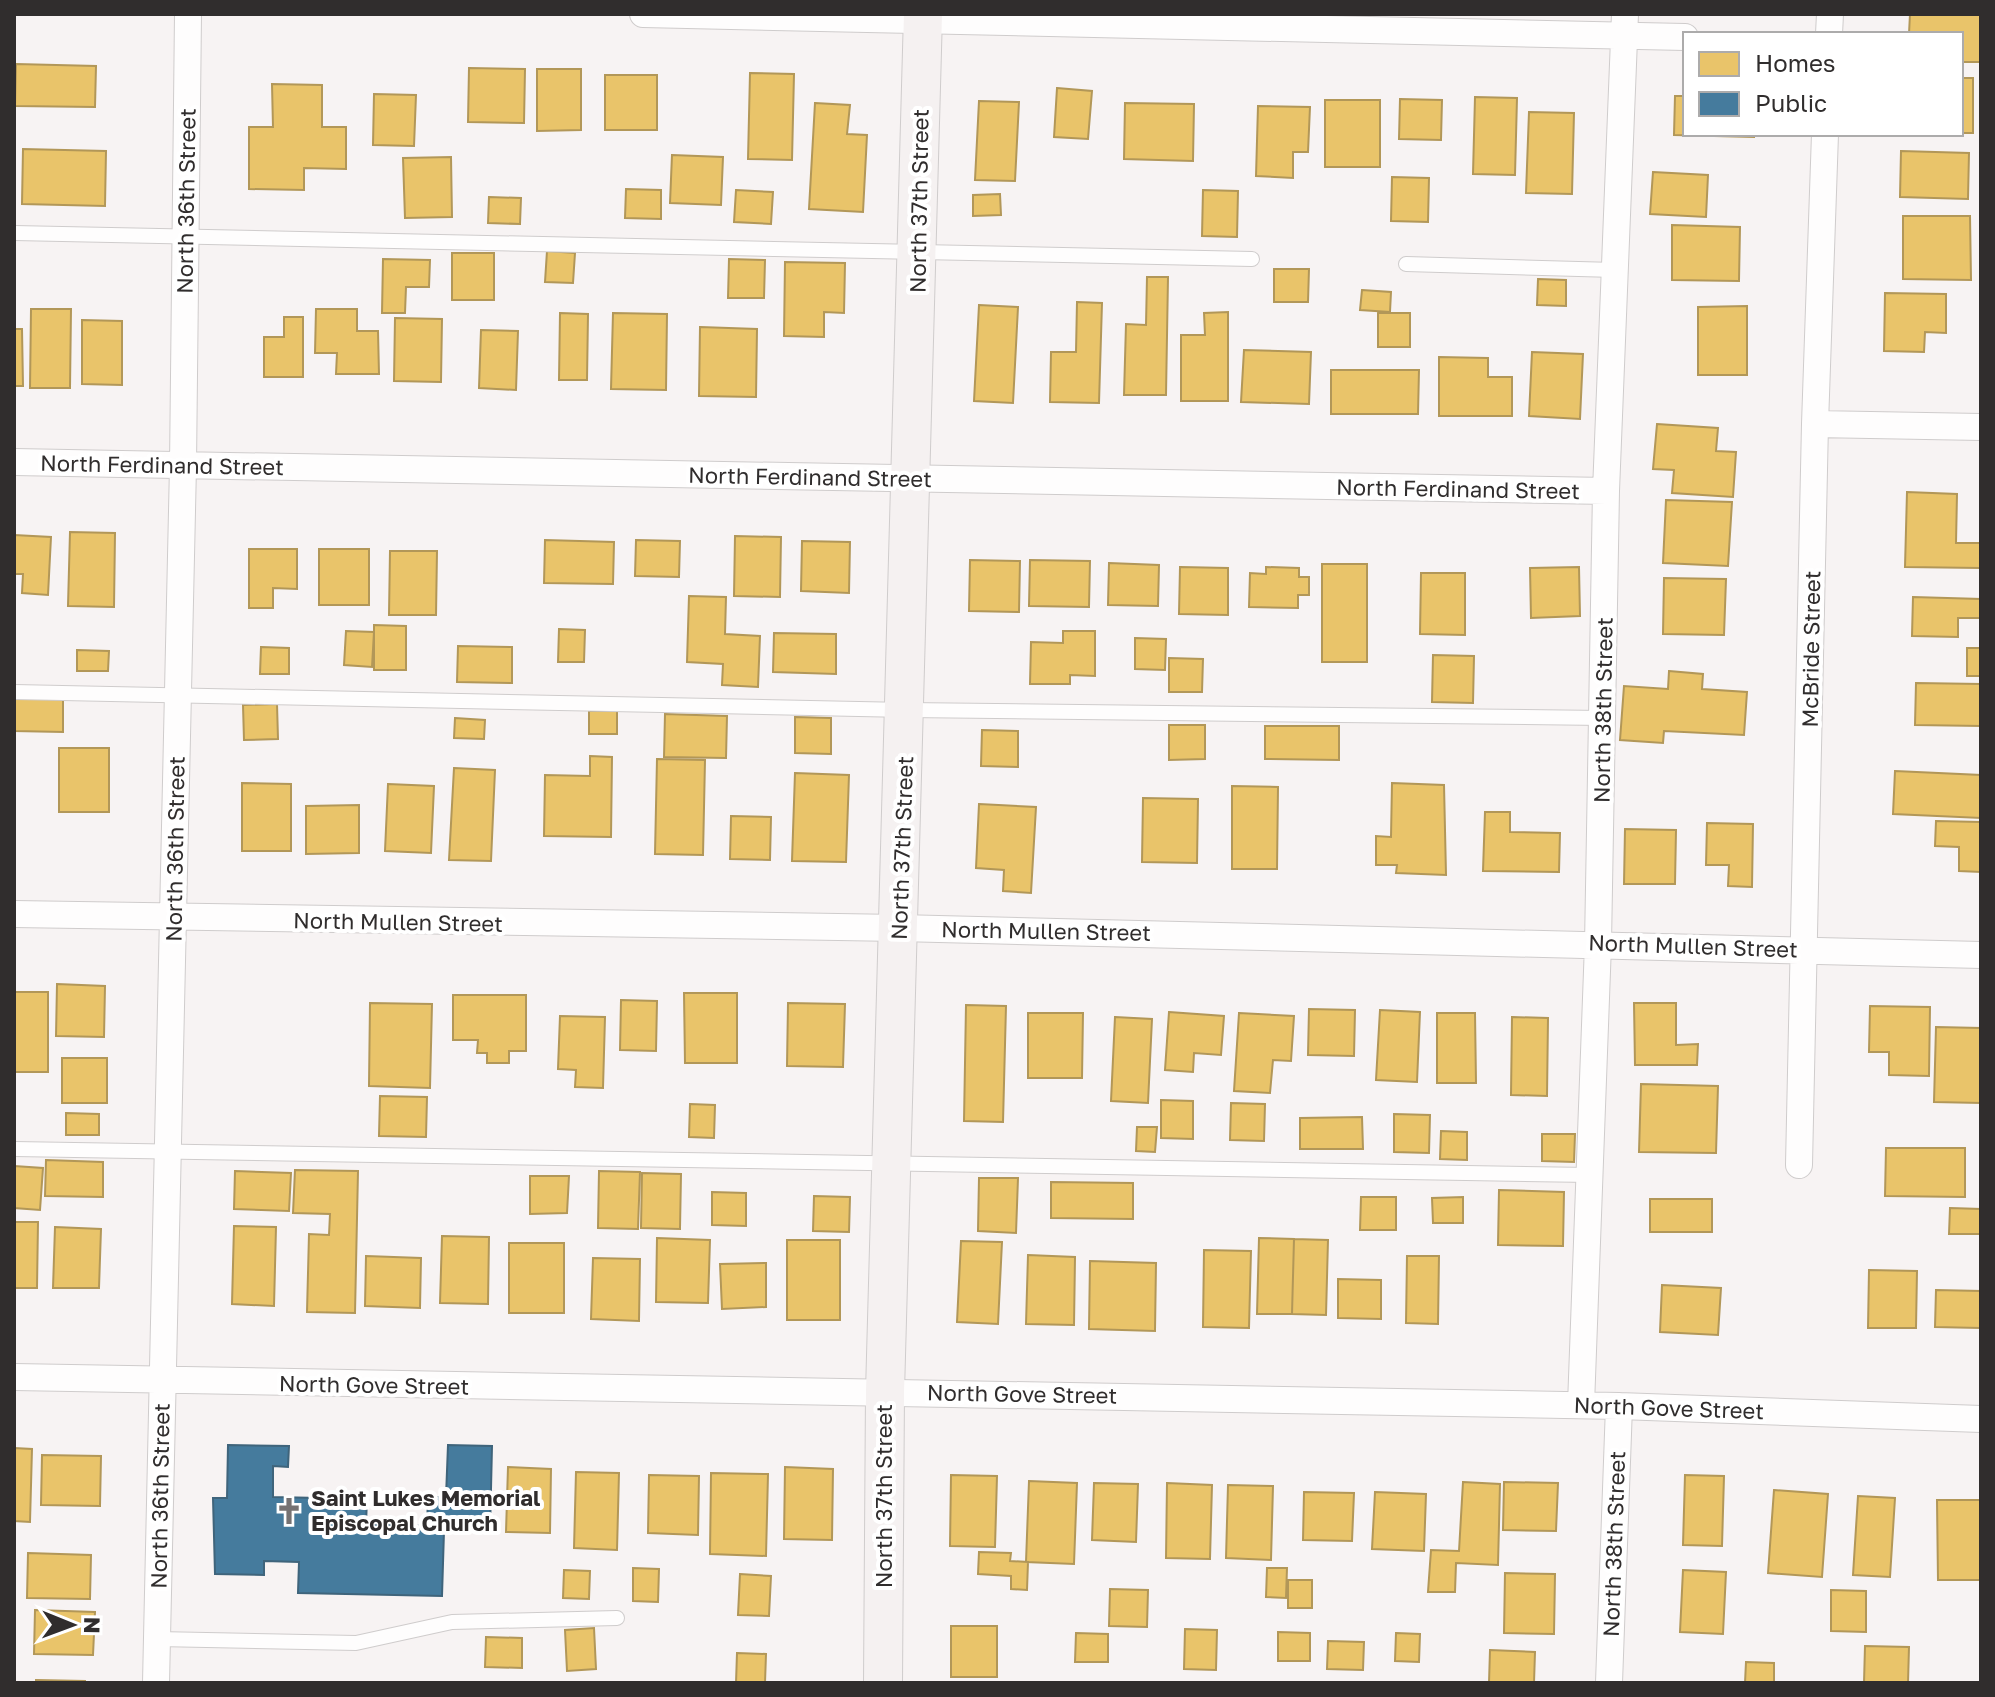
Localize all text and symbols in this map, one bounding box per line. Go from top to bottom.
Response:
legend [1683,32,1963,136]
text: Homes [1755,48,1836,77]
text: Public [1755,88,1827,117]
street label: North 36th Street [170,108,201,294]
street label: North 37th Street [903,109,934,293]
street label: North Ferdinand Street [40,449,284,480]
street label: North Ferdinand Street [688,461,932,492]
street label: North Ferdinand Street [1336,473,1580,504]
street label: McBride Street [1796,570,1825,728]
street label: North 38th Street [1587,617,1618,803]
street label: North 37th Street [885,755,918,941]
street label: North 36th Street [159,756,190,942]
street label: North Mullen Street [293,906,503,937]
street label: North Mullen Street [941,915,1151,946]
street label: North Mullen Street [1588,928,1798,963]
street label: North Gove Street [279,1369,469,1400]
street label: North Gove Street [927,1378,1117,1409]
street label: North Gove Street [1573,1391,1765,1424]
street label: North 36th Street [144,1403,175,1589]
street label: North 37th Street [870,1404,897,1588]
street label: North 38th Street [1597,1451,1630,1637]
place label: Saint Lukes Memorial Episcopal Church [311,1484,540,1536]
church icon: Saint Lukes Memorial Episcopal Church [274,1496,304,1526]
north arrow [32,1585,112,1665]
text: N [79,1617,106,1634]

